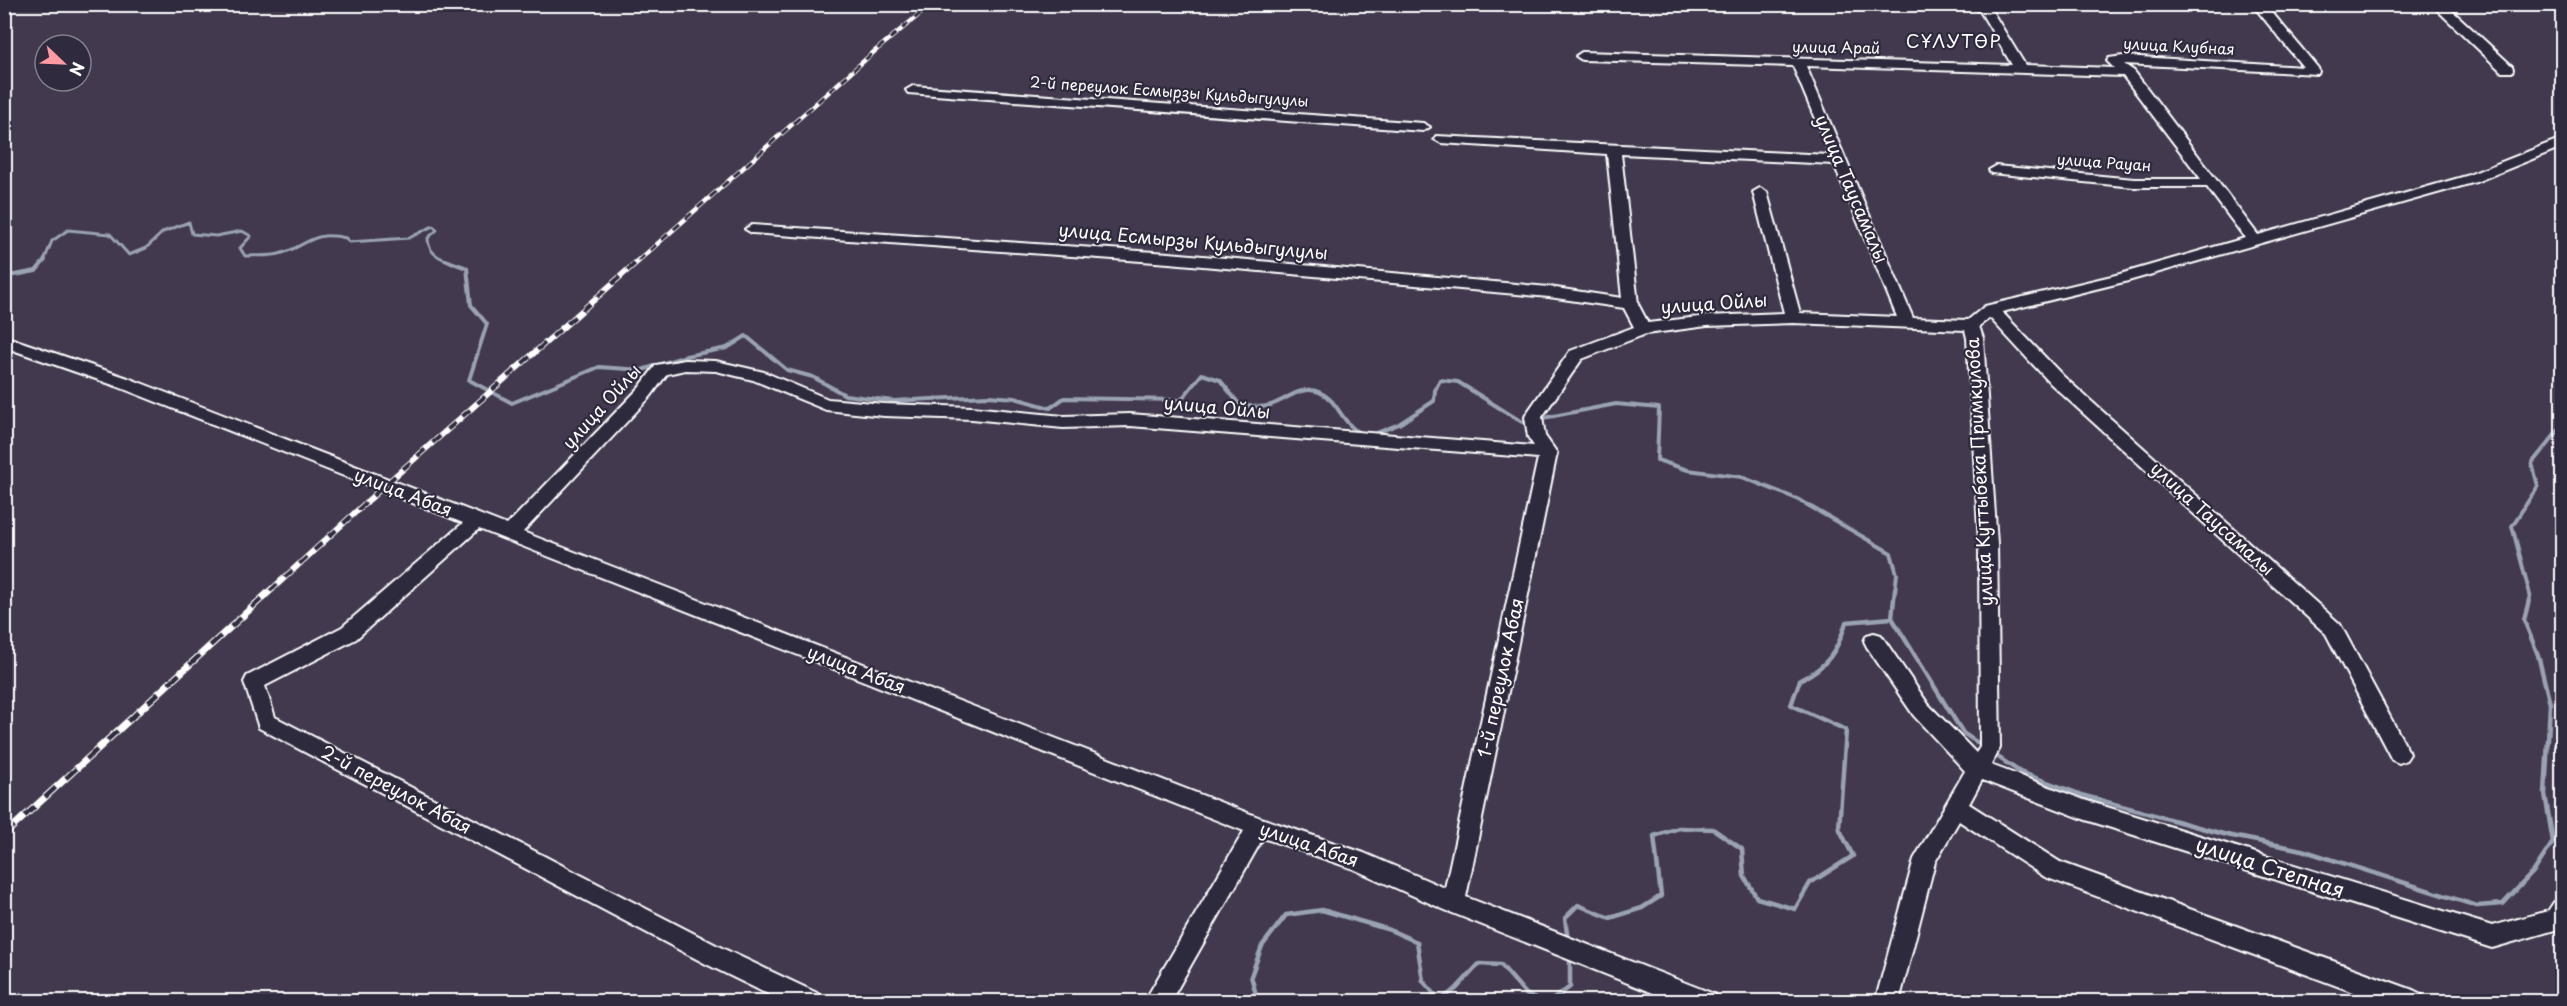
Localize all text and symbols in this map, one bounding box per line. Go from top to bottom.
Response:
district label: СҰЛУТӨР [1906,27,2002,54]
street label: улица Клубная [2123,31,2235,60]
north arrow [33,33,93,93]
street label: улица Арай [1792,34,1880,59]
text: N [64,59,91,80]
street label: 2-й переулок Есмырзы Кульдыгулулы [1029,69,1309,112]
street label: улица Таусамалы [1809,110,1896,267]
street label: улица Рауан [2056,147,2152,176]
street label: улица Есмырзы Кульдыгулулы [1057,215,1329,266]
street label: улица Ойлы [1660,285,1768,320]
street label: улица Куттыбека Примкулова [1958,336,1999,607]
street label: улица Ойлы [555,357,647,455]
street label: улица Ойлы [1163,388,1271,425]
street label: улица Таусамалы [2145,455,2281,581]
street label: улица Абая [351,461,457,523]
street label: 1-й переулок Абая [1469,595,1530,760]
street label: улица Абая [804,638,910,700]
street label: 2-й переулок Абая [317,738,477,840]
street label: улица Абая [1256,814,1363,873]
street label: улица Степная [2192,827,2349,905]

